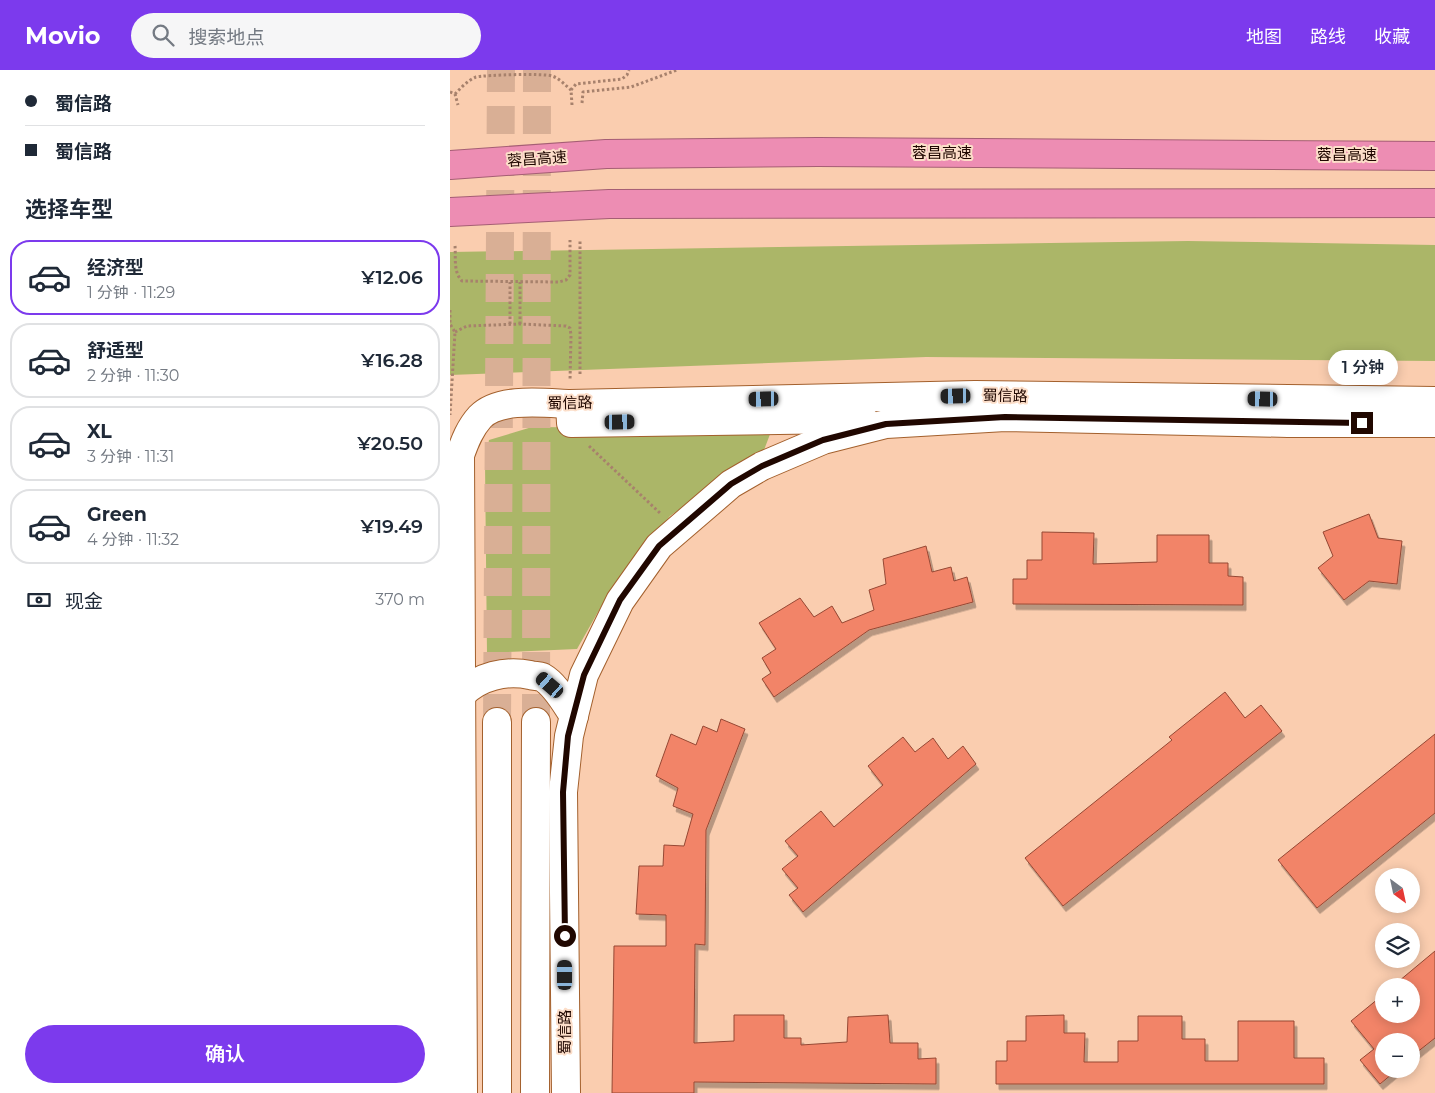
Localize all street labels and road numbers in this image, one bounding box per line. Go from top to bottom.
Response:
street label: 蓉昌高速 [912,143,972,162]
street label: 蓉昌高速 [1317,145,1377,164]
street label: 蓉昌高速 [506,147,568,170]
street label: 蜀信路 [982,386,1028,405]
street label: 蜀信路 [547,393,593,412]
street label: 蜀信路 [555,1009,574,1055]

